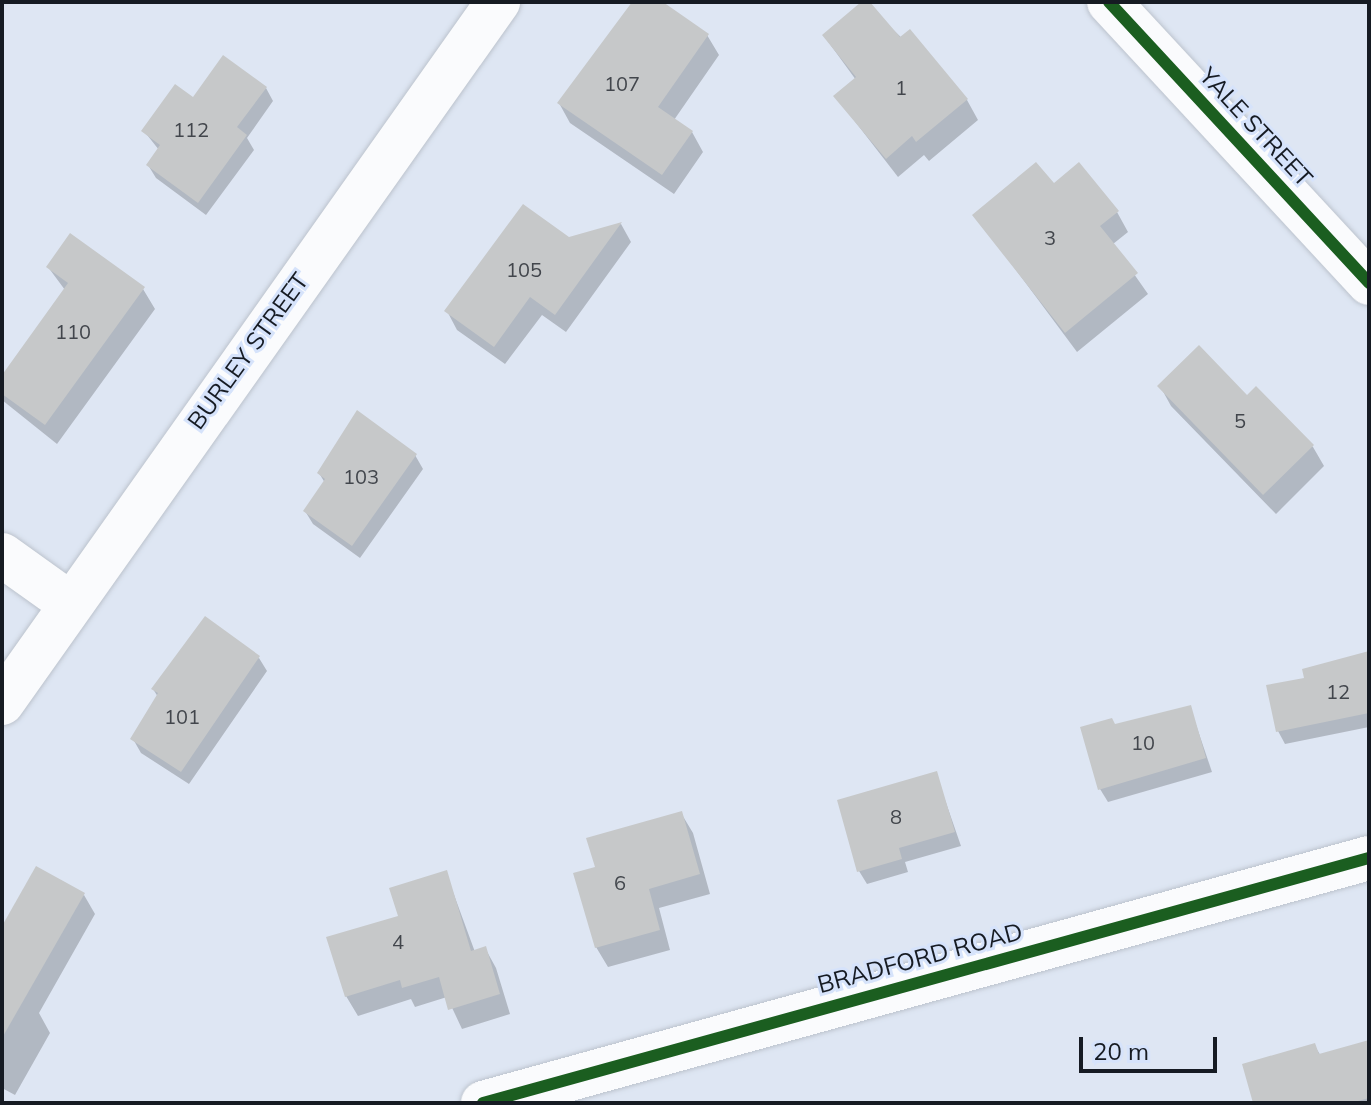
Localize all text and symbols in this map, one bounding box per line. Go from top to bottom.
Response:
street label: YALE STREET [1194,62,1318,192]
house number: 107 [604,71,640,95]
house number: 1 [895,75,907,99]
house number: 112 [173,117,209,141]
house number: 3 [1044,225,1056,249]
house number: 105 [506,257,542,281]
street label: BURLEY STREET [182,267,314,435]
house number: 110 [55,319,91,343]
house number: 5 [1234,408,1246,432]
house number: 103 [343,464,379,488]
house number: 12 [1326,679,1350,703]
house number: 101 [164,704,200,728]
house number: 10 [1131,730,1155,754]
house number: 8 [890,804,902,828]
house number: 6 [614,870,626,894]
street label: BRADFORD ROAD [814,917,1026,999]
house number: 4 [392,929,404,953]
scale bar [1083,1021,1221,1071]
text: 20 m [1093,1036,1149,1066]

